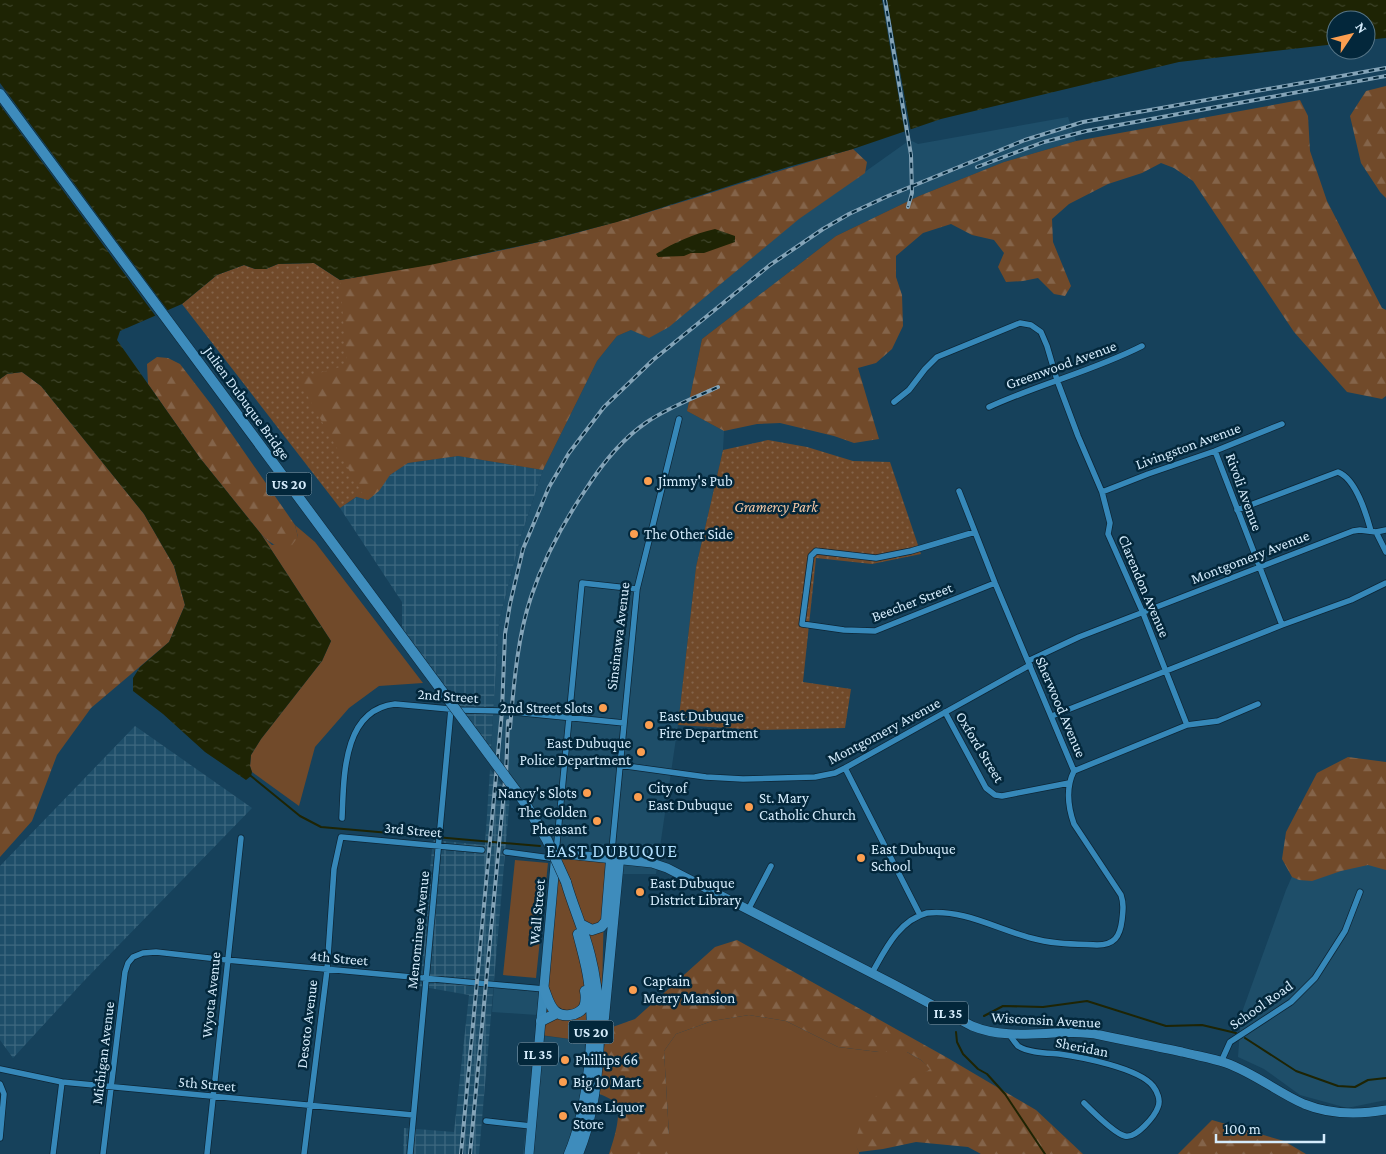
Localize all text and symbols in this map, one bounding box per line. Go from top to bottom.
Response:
north arrow [1326,10,1376,60]
text: N [1352,19,1371,36]
street label: Greenwood Avenue [1004,337,1119,392]
street label: Julien Dubuque Bridge [199,342,294,463]
street label: Livingston Avenue [1133,419,1243,473]
street label: Rivoli Avenue [1223,451,1266,533]
road number: US 20 [266,472,312,496]
place label: Jimmy's Pub [656,473,733,490]
marker: Jimmy's Pub [642,475,654,487]
park label: Gramercy Park [734,499,819,516]
place label: The Other Side [644,526,733,542]
street label: Montgomery Avenue [1189,527,1312,588]
marker: The Other Side [628,528,640,540]
street label: Clarendon Avenue [1115,532,1173,640]
street label: Beecher Street [869,579,956,625]
street label: Sinsinawa Avenue [603,581,633,691]
street label: Sherwood Avenue [1033,654,1090,760]
street label: 2nd Street [417,686,480,706]
street label: Montgomery Avenue [825,694,944,768]
place label: 2nd Street Slots [500,700,593,716]
marker: 2nd Street Slots [597,702,609,714]
place label: East Dubuque Fire Department [659,708,759,742]
street label: Oxford Street [953,709,1008,786]
marker: East Dubuque Fire Department [643,719,655,731]
place label: East Dubuque Police Department [520,735,632,769]
marker: East Dubuque Police Department [635,746,647,758]
place label: City of East Dubuque [648,780,733,814]
place label: Nancy's Slots [498,785,577,802]
marker: Nancy's Slots [581,787,593,799]
place label: St. Mary Catholic Church [759,790,856,823]
marker: City of East Dubuque [632,791,644,803]
marker: St. Mary Catholic Church [743,801,755,813]
place label: The Golden Pheasant [518,804,588,837]
marker: The Golden Pheasant [591,815,603,827]
street label: 3rd Street [383,820,444,841]
district label: EAST DUBUQUE [546,841,678,861]
place label: East Dubuque School [871,841,956,874]
marker: East Dubuque School [855,852,867,864]
street label: Menominee Avenue [404,870,432,990]
place label: East Dubuque District Library [650,875,741,909]
street label: Wall Street [526,877,548,946]
marker: East Dubuque District Library [634,886,646,898]
street label: 4th Street [309,947,370,969]
street label: Wyota Avenue [199,951,225,1039]
place label: Captain Merry Mansion [643,973,735,1007]
street label: School Road [1226,977,1296,1033]
street label: Desoto Avenue [294,978,320,1069]
marker: Captain Merry Mansion [627,984,639,996]
street label: Michigan Avenue [89,1000,118,1106]
road number: IL 35 [928,1001,968,1024]
street label: Wisconsin Avenue [991,1009,1102,1031]
road number: US 20 [568,1020,614,1044]
street label: Sheridan [1054,1034,1110,1060]
road number: IL 35 [518,1042,558,1066]
place label: Phillips 66 [575,1052,638,1069]
marker: Phillips 66 [559,1054,571,1066]
street label: 5th Street [177,1074,238,1095]
place label: Big 10 Mart [573,1074,642,1091]
marker: Big 10 Mart [557,1076,569,1088]
place label: Vans Liquor Store [573,1099,645,1132]
marker: Vans Liquor Store [557,1110,569,1122]
scale bar [1216,1112,1324,1144]
text: 100 m [1224,1121,1261,1137]

